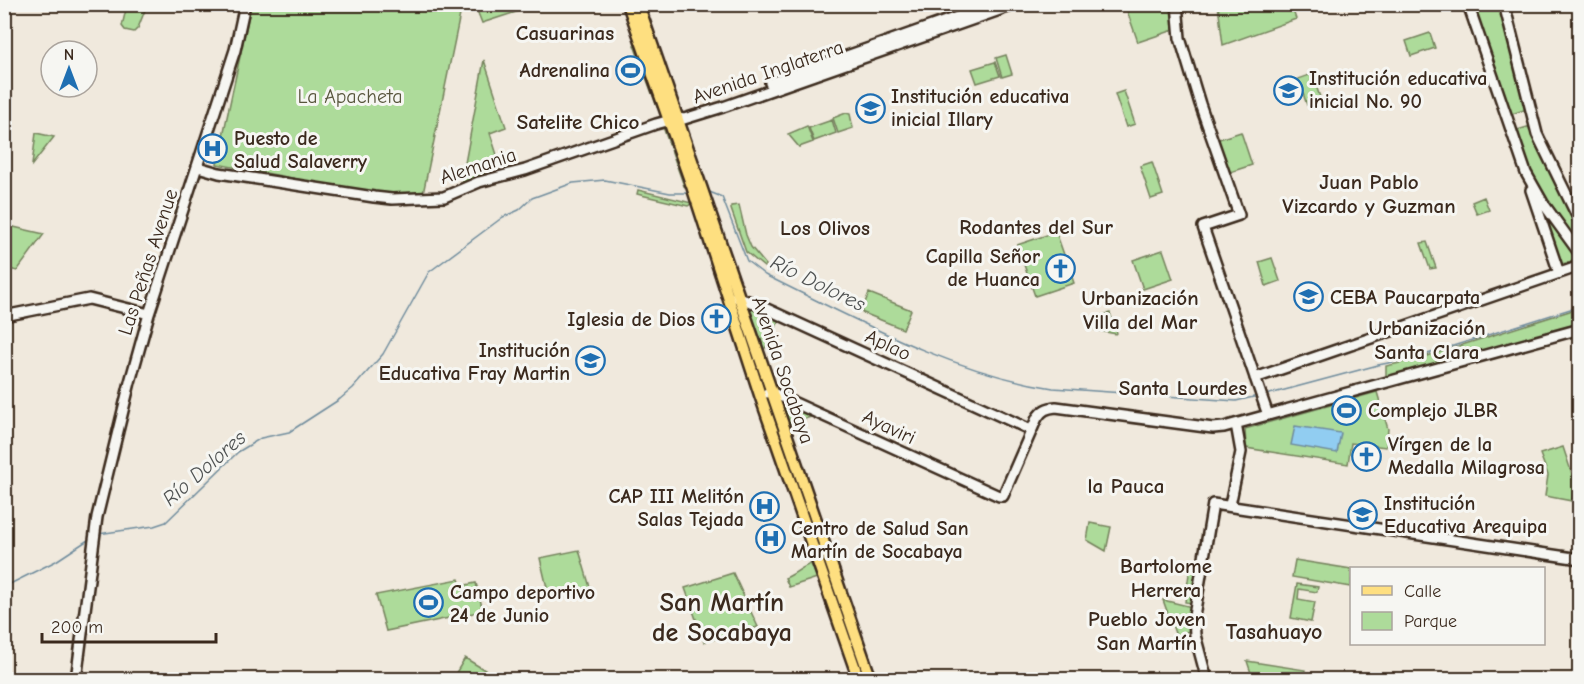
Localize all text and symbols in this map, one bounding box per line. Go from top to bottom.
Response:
district label: Casuarinas [516,21,614,45]
street label: Avenida Inglaterra [690,35,846,109]
north arrow [39,39,99,99]
text: N [64,46,74,64]
sports icon: Adrenalina [615,54,647,86]
place label: Adrenalina [520,59,610,82]
place label: Institución educativa inicial No. 90 [1309,67,1487,113]
school or university icon: Institución educativa inicial No. 90 [1272,74,1304,106]
park label: La Apacheta [297,85,403,108]
place label: Institución educativa inicial Illary [891,85,1069,131]
school or university icon: Institución educativa inicial Illary [854,92,886,124]
district label: Satelite Chico [517,110,639,134]
place label: Puesto de Salud Salaverry [234,127,368,173]
hospital icon: Puesto de Salud Salaverry [197,133,229,165]
street label: Alemania [437,143,519,189]
district label: Juan Pablo Vizcardo y Guzman [1282,170,1456,218]
street label: Las Peñas Avenue [113,186,183,338]
district label: Rodantes del Sur [959,215,1113,239]
district label: Los Olivos [780,216,870,240]
place label: Capilla Señor de Huanca [926,245,1040,291]
water label: Río Dolores [767,250,870,316]
church icon: Capilla Señor de Huanca [1045,252,1077,284]
school or university icon: CEBA Paucarpata [1293,281,1325,313]
district label: Urbanización Villa del Mar [1081,286,1199,334]
place label: CEBA Paucarpata [1330,286,1480,309]
street label: Avenida Socabaya [747,293,819,447]
church icon: Iglesia de Dios [700,303,732,335]
place label: Iglesia de Dios [567,308,695,331]
district label: Urbanización Santa Clara [1368,316,1486,364]
street label: Aplao [862,325,914,365]
place label: Institución Educativa Fray Martin [379,339,570,385]
school or university icon: Institución Educativa Fray Martin [575,345,607,377]
district label: Santa Lourdes [1119,376,1247,400]
sports icon: Complejo JLBR [1331,394,1363,426]
place label: Complejo JLBR [1368,399,1498,422]
street label: Ayaviri [859,405,919,449]
water label: Río Dolores [157,425,251,511]
place label: Vírgen de la Medalla Milagrosa [1388,433,1545,479]
church icon: Vírgen de la Medalla Milagrosa [1351,440,1383,472]
district label: la Pauca [1088,474,1164,498]
place label: CAP III Melitón Salas Tejada [609,485,744,531]
hospital icon: CAP III Melitón Salas Tejada [749,491,781,523]
place label: Institución Educativa Arequipa [1384,492,1547,538]
school or university icon: Institución Educativa Arequipa [1347,499,1379,531]
place label: Centro de Salud San Martín de Socabaya [791,517,969,563]
hospital icon: Centro de Salud San Martín de Socabaya [754,523,786,555]
district label: Bartolome Herrera [1120,554,1212,602]
legend [1350,567,1545,645]
place label: Campo deportivo 24 de Junio [450,581,595,627]
text: Calle [1404,581,1441,602]
sports icon: Campo deportivo 24 de Junio [413,587,445,619]
district label: San Martín de Socabaya [652,588,792,648]
scale bar [42,606,216,644]
district label: Pueblo Joven San Martín [1088,607,1206,655]
text: Parque [1404,611,1457,632]
text: 200 m [51,617,103,638]
district label: Tasahuayo [1226,619,1322,645]

